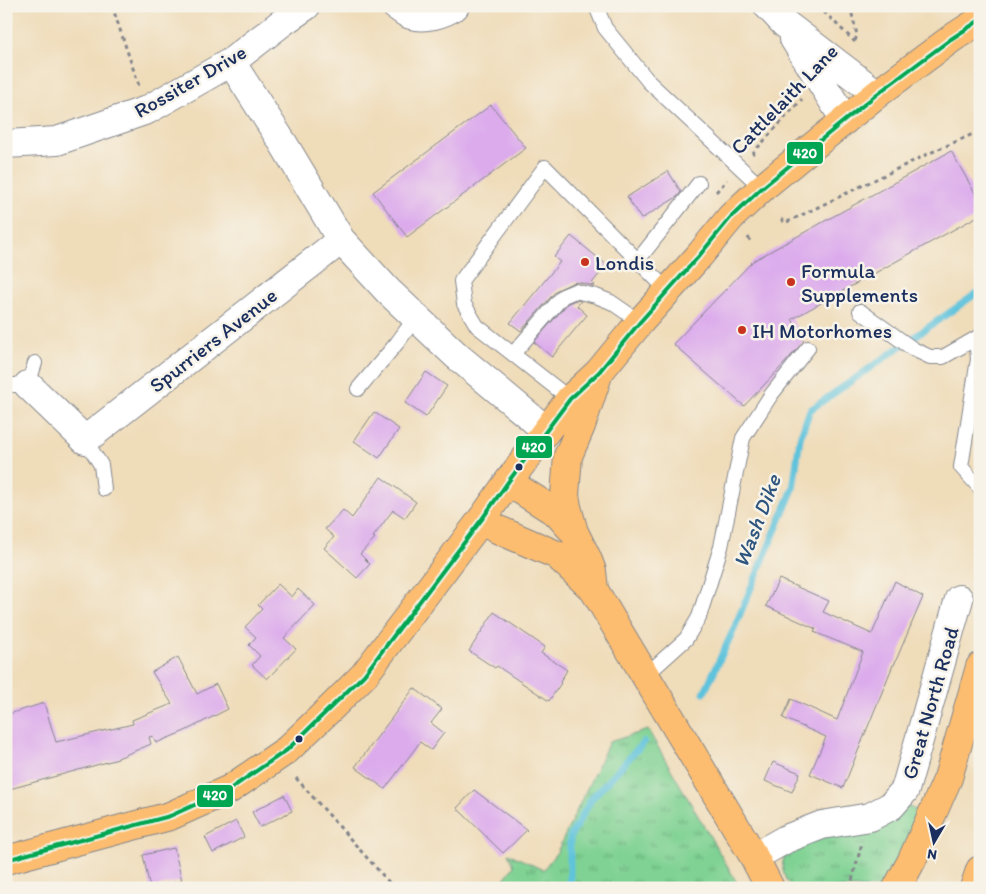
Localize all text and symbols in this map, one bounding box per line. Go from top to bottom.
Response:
street label: Rossiter Drive [129,39,251,123]
street label: Cattlelaith Lane [725,39,843,159]
line badge: 420 [786,141,824,165]
text: 420 [793,145,818,162]
place label: Londis [595,250,654,275]
marker: Londis [579,256,591,268]
place label: Formula Supplements [801,258,918,307]
marker: Formula Supplements [785,276,797,288]
street label: Spurriers Avenue [144,282,282,398]
place label: IH Motorhomes [752,318,892,343]
marker: IH Motorhomes [736,324,748,336]
line badge: 420 [515,435,553,459]
text: 420 [522,439,547,456]
unlabelled marker [514,462,524,472]
water label: Wash Dike [727,470,787,571]
street label: Great North Road [896,623,964,782]
unlabelled marker [294,734,304,744]
line badge: 420 [196,784,234,808]
text: 420 [203,787,228,804]
north arrow [908,816,958,866]
text: N [926,845,938,863]

